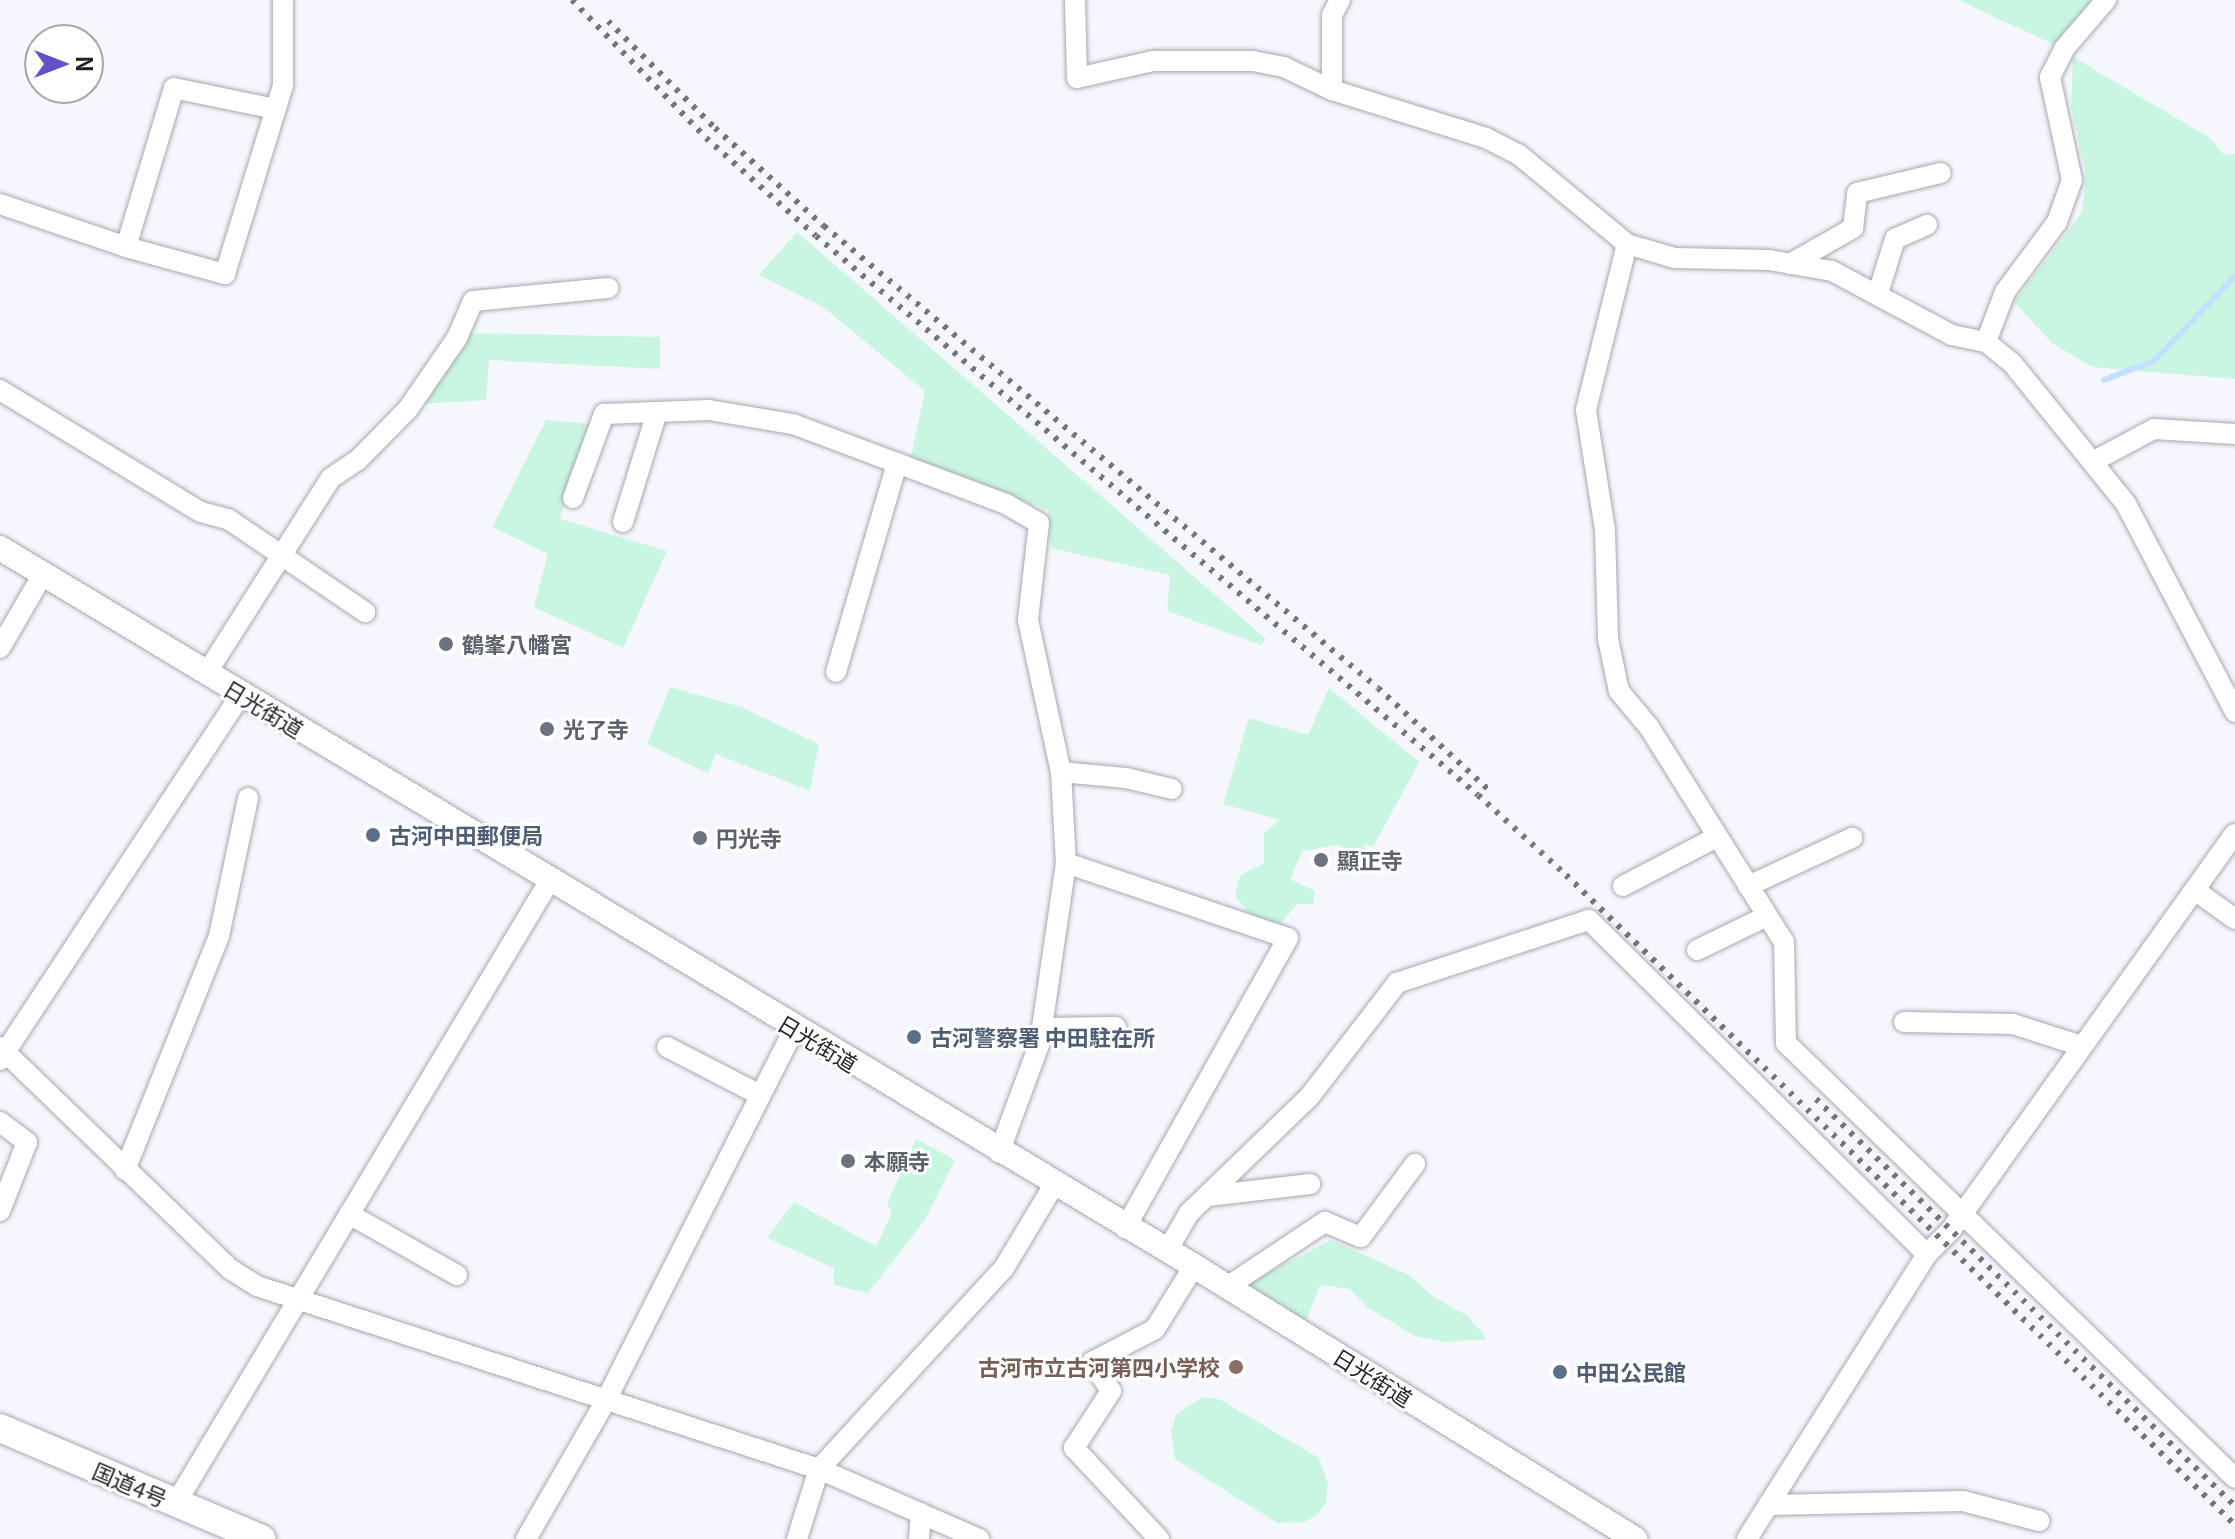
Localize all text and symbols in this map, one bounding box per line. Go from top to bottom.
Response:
north arrow [24,24,104,104]
text: N [70,56,102,72]
place label: 鶴峯八幡宮 [462,631,572,657]
marker: 鶴峯八幡宮 [437,635,455,653]
street label: 日光街道 [219,674,309,742]
place label: 光了寺 [563,716,629,742]
marker: 光了寺 [538,720,556,738]
place label: 古河中田郵便局 [389,822,543,848]
place label: 円光寺 [716,825,782,851]
marker: 古河中田郵便局 [364,826,382,844]
marker: 円光寺 [691,829,709,847]
place label: 顯正寺 [1337,847,1403,873]
marker: 顯正寺 [1312,851,1330,869]
street label: 日光街道 [773,1009,863,1077]
place label: 古河警察署 中田駐在所 [930,1024,1155,1050]
marker: 古河警察署 中田駐在所 [905,1028,923,1046]
place label: 本願寺 [864,1148,930,1174]
marker: 本願寺 [839,1152,857,1170]
street label: 日光街道 [1329,1342,1417,1412]
place label: 古河市立古河第四小学校 [978,1354,1220,1380]
marker: 古河市立古河第四小学校 [1227,1358,1245,1376]
place label: 中田公民館 [1576,1359,1686,1385]
marker: 中田公民館 [1551,1363,1569,1381]
street label: 国道4号 [89,1457,171,1511]

